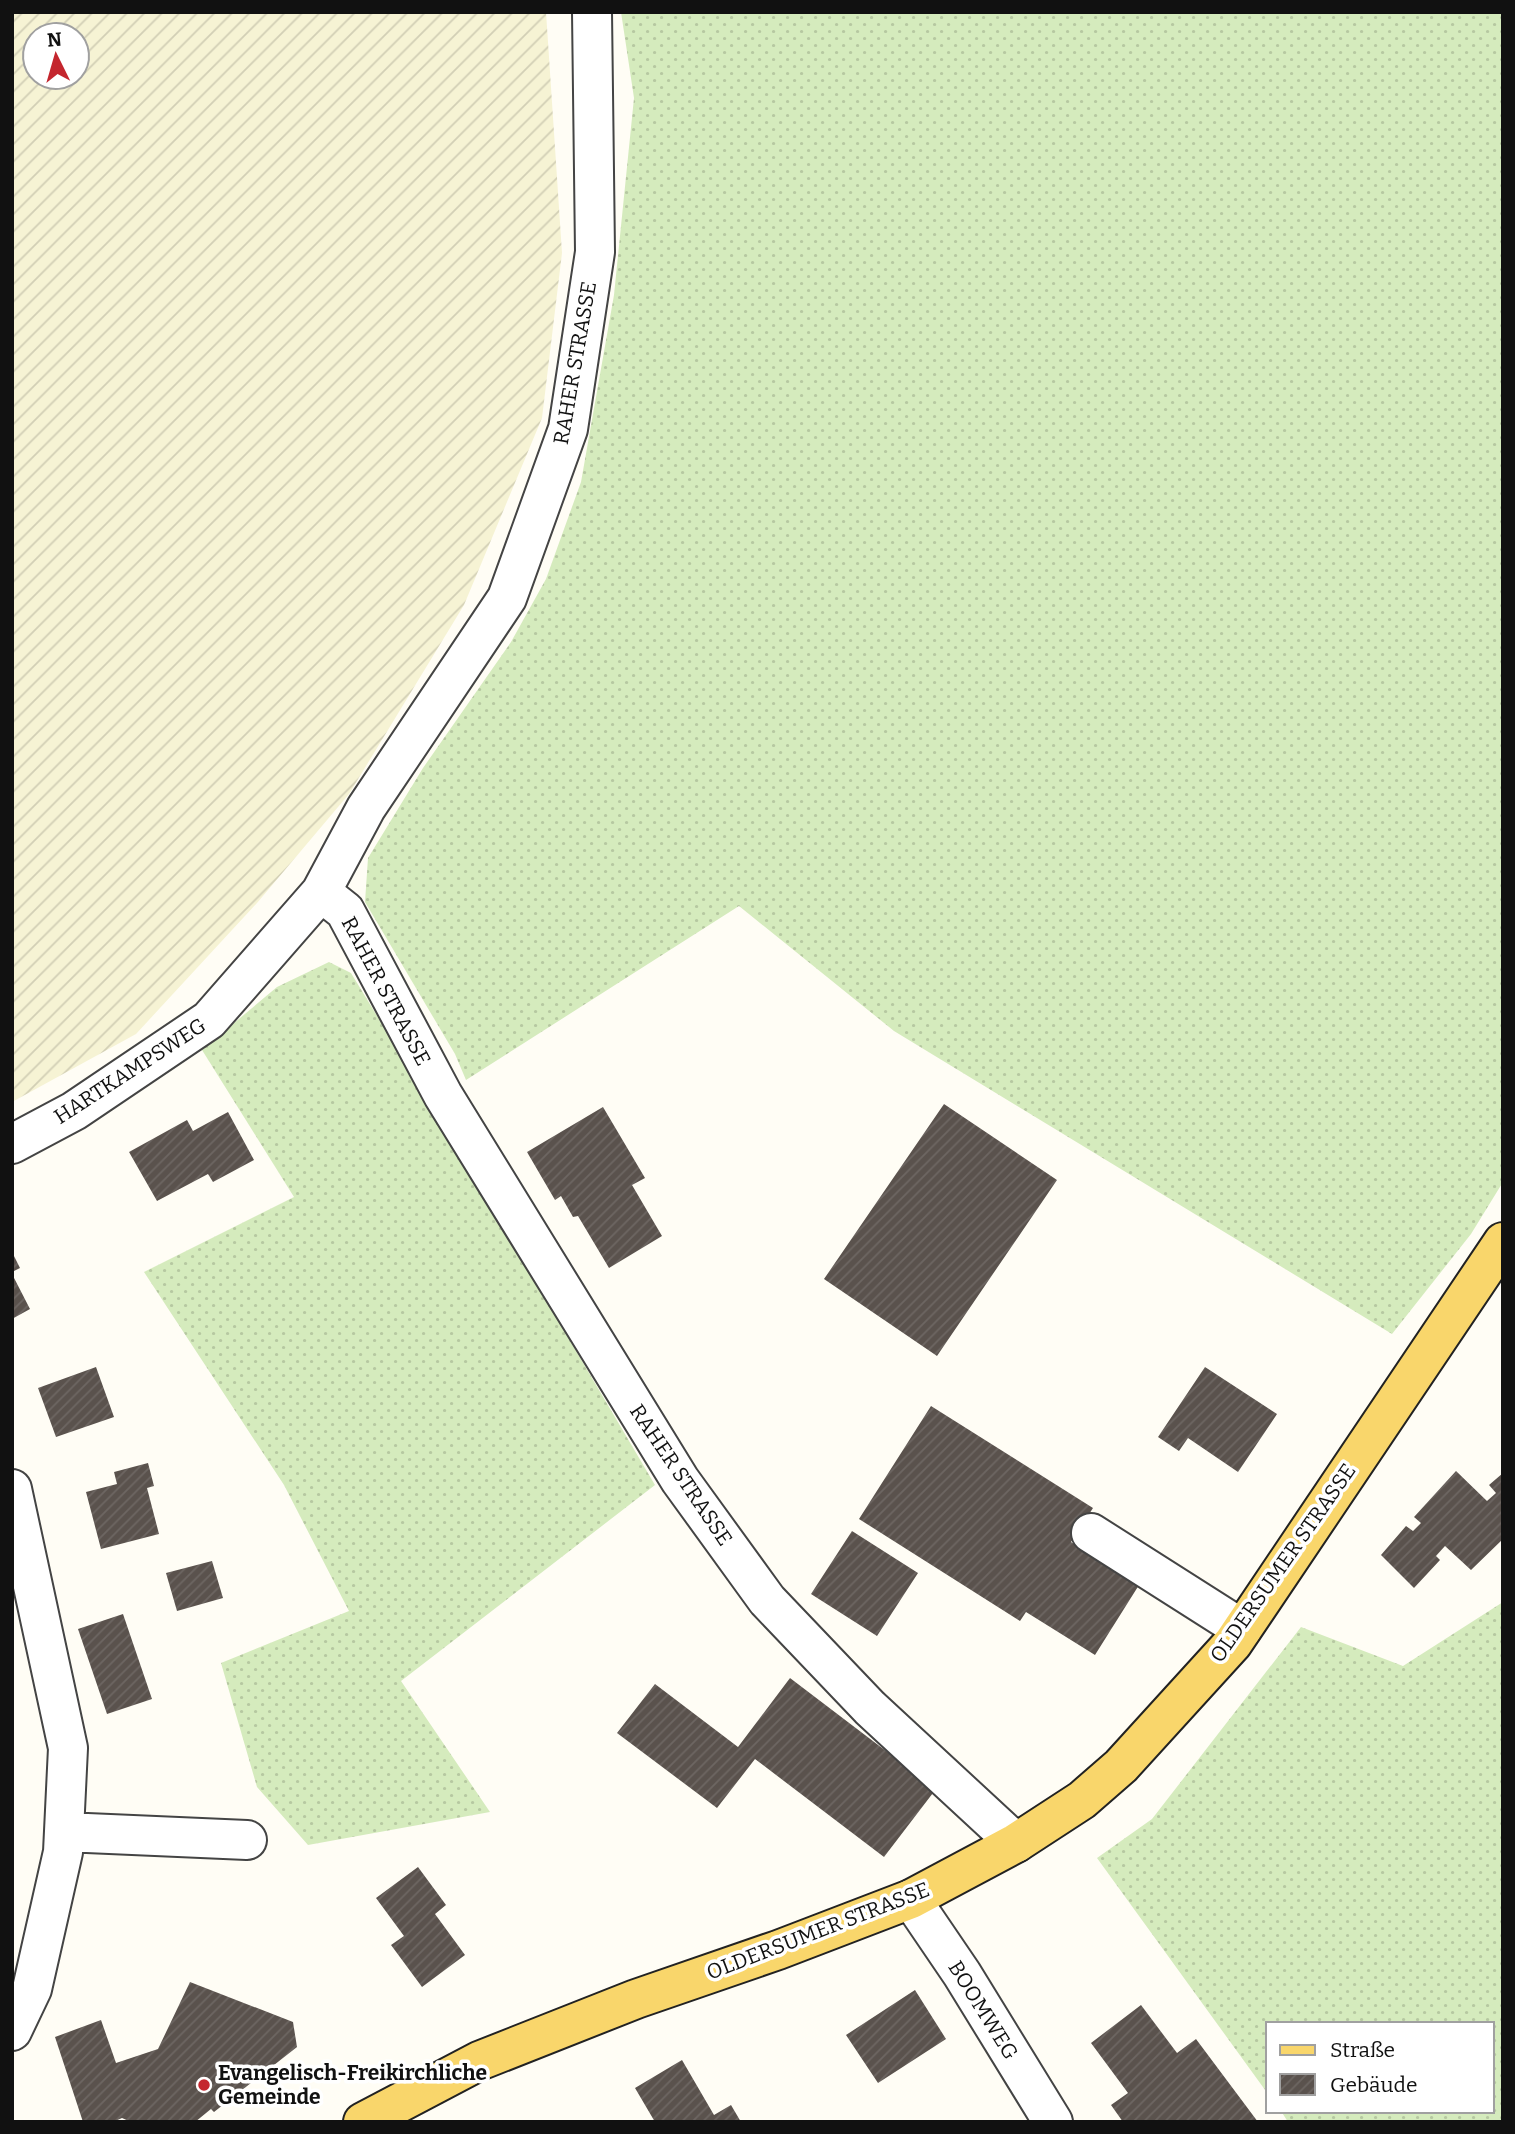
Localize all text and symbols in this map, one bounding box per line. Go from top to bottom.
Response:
north arrow [21,21,91,91]
text: N [46,27,63,52]
street label: RAHER STRASSE [548,279,602,447]
street label: RAHER STRASSE [336,912,436,1070]
street label: HARTKAMPSWEG [49,1012,211,1130]
street label: RAHER STRASSE [624,1399,738,1551]
street label: OLDERSUMER STRASSE [1204,1459,1362,1667]
street label: OLDERSUMER STRASSE [703,1876,933,1986]
street label: BOOMWEG [942,1956,1024,2064]
legend [1266,2022,1494,2113]
text: Straße [1330,2037,1395,2063]
place label: Evangelisch-Freikirchliche Gemeinde [218,2060,487,2110]
text: Gebäude [1330,2072,1418,2098]
marker: Evangelisch-Freikirchliche Gemeinde [196,2077,212,2093]

